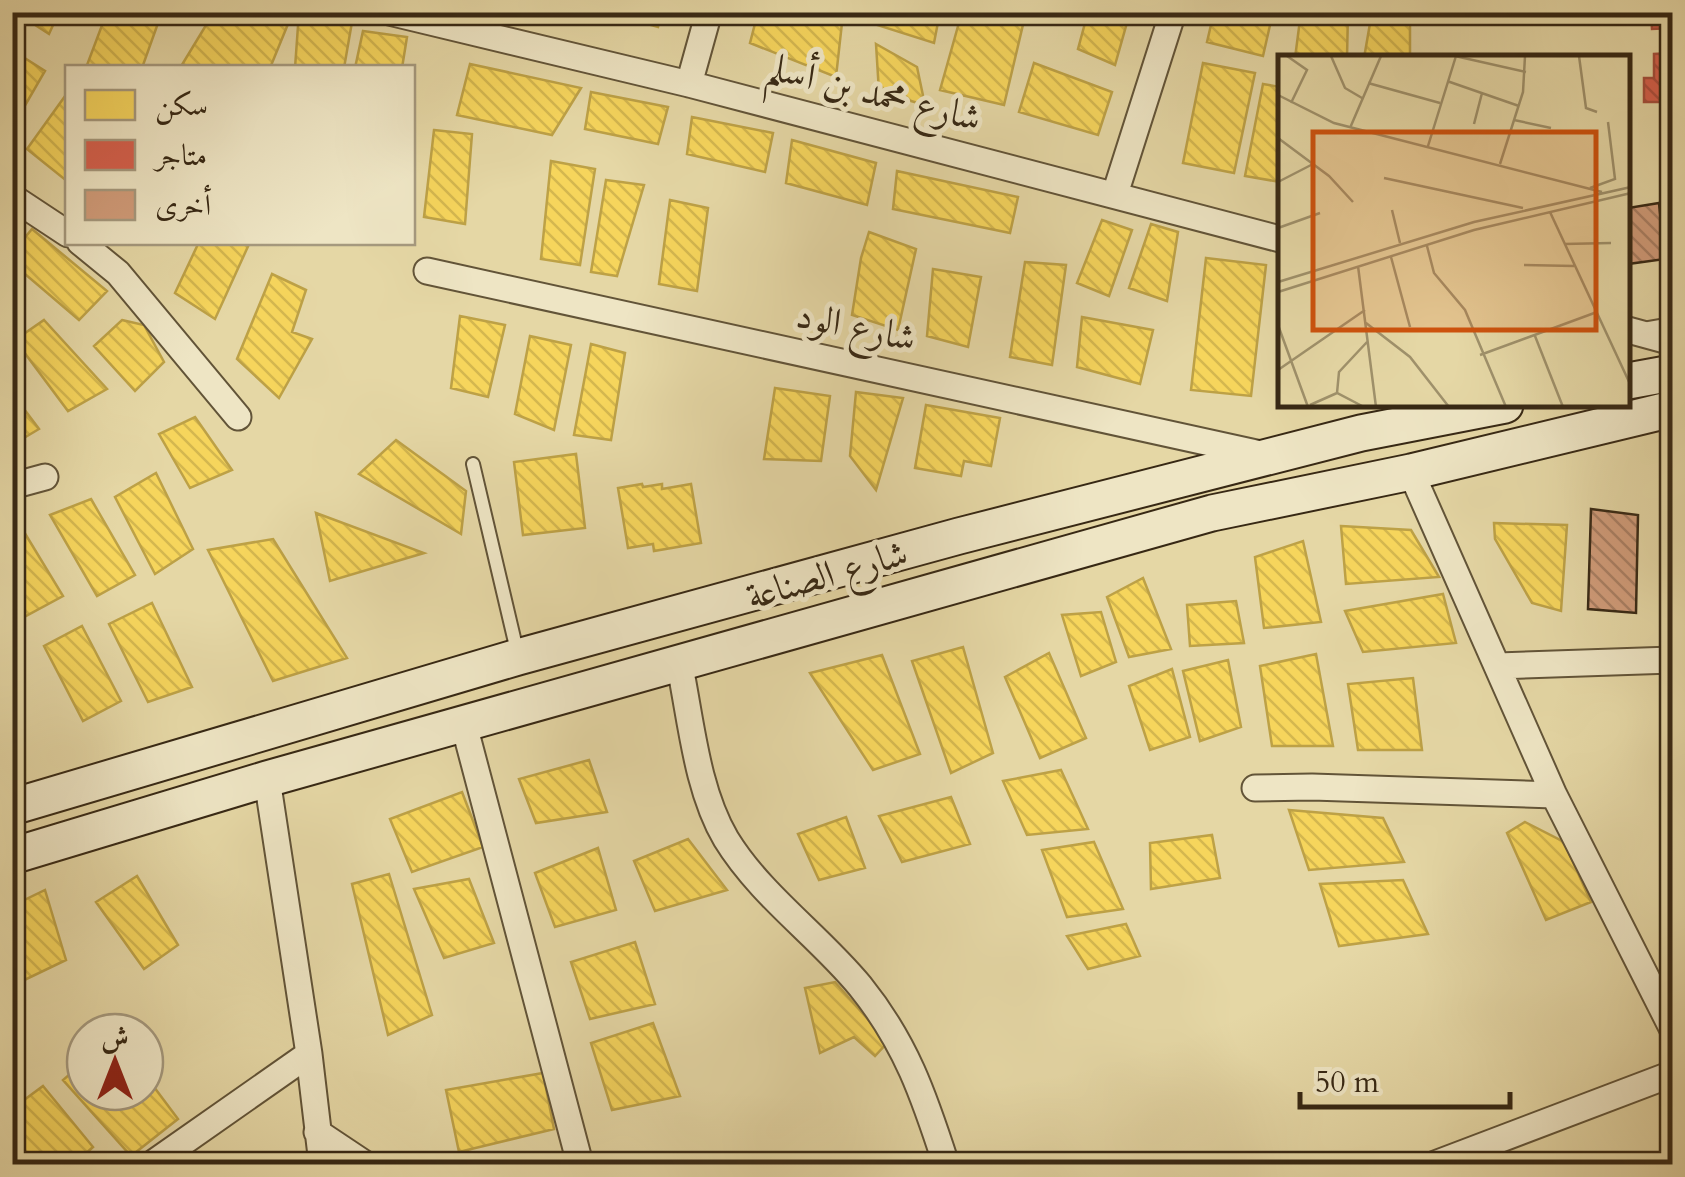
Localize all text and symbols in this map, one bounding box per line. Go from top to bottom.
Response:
street label: شارع محمد بن أسلم [759,40,987,155]
inset map [1278,55,1630,408]
legend [65,65,415,245]
text: سكن [155,85,208,126]
text: متاجر [152,135,207,176]
text: أخرى [155,184,211,226]
street label: شارع الود [790,289,921,369]
street label: شارع الصناعة [740,527,915,627]
north arrow [65,1012,165,1112]
text: ش [101,1019,129,1057]
scale bar [1300,1047,1510,1109]
text: 50 m [1315,1062,1380,1103]

